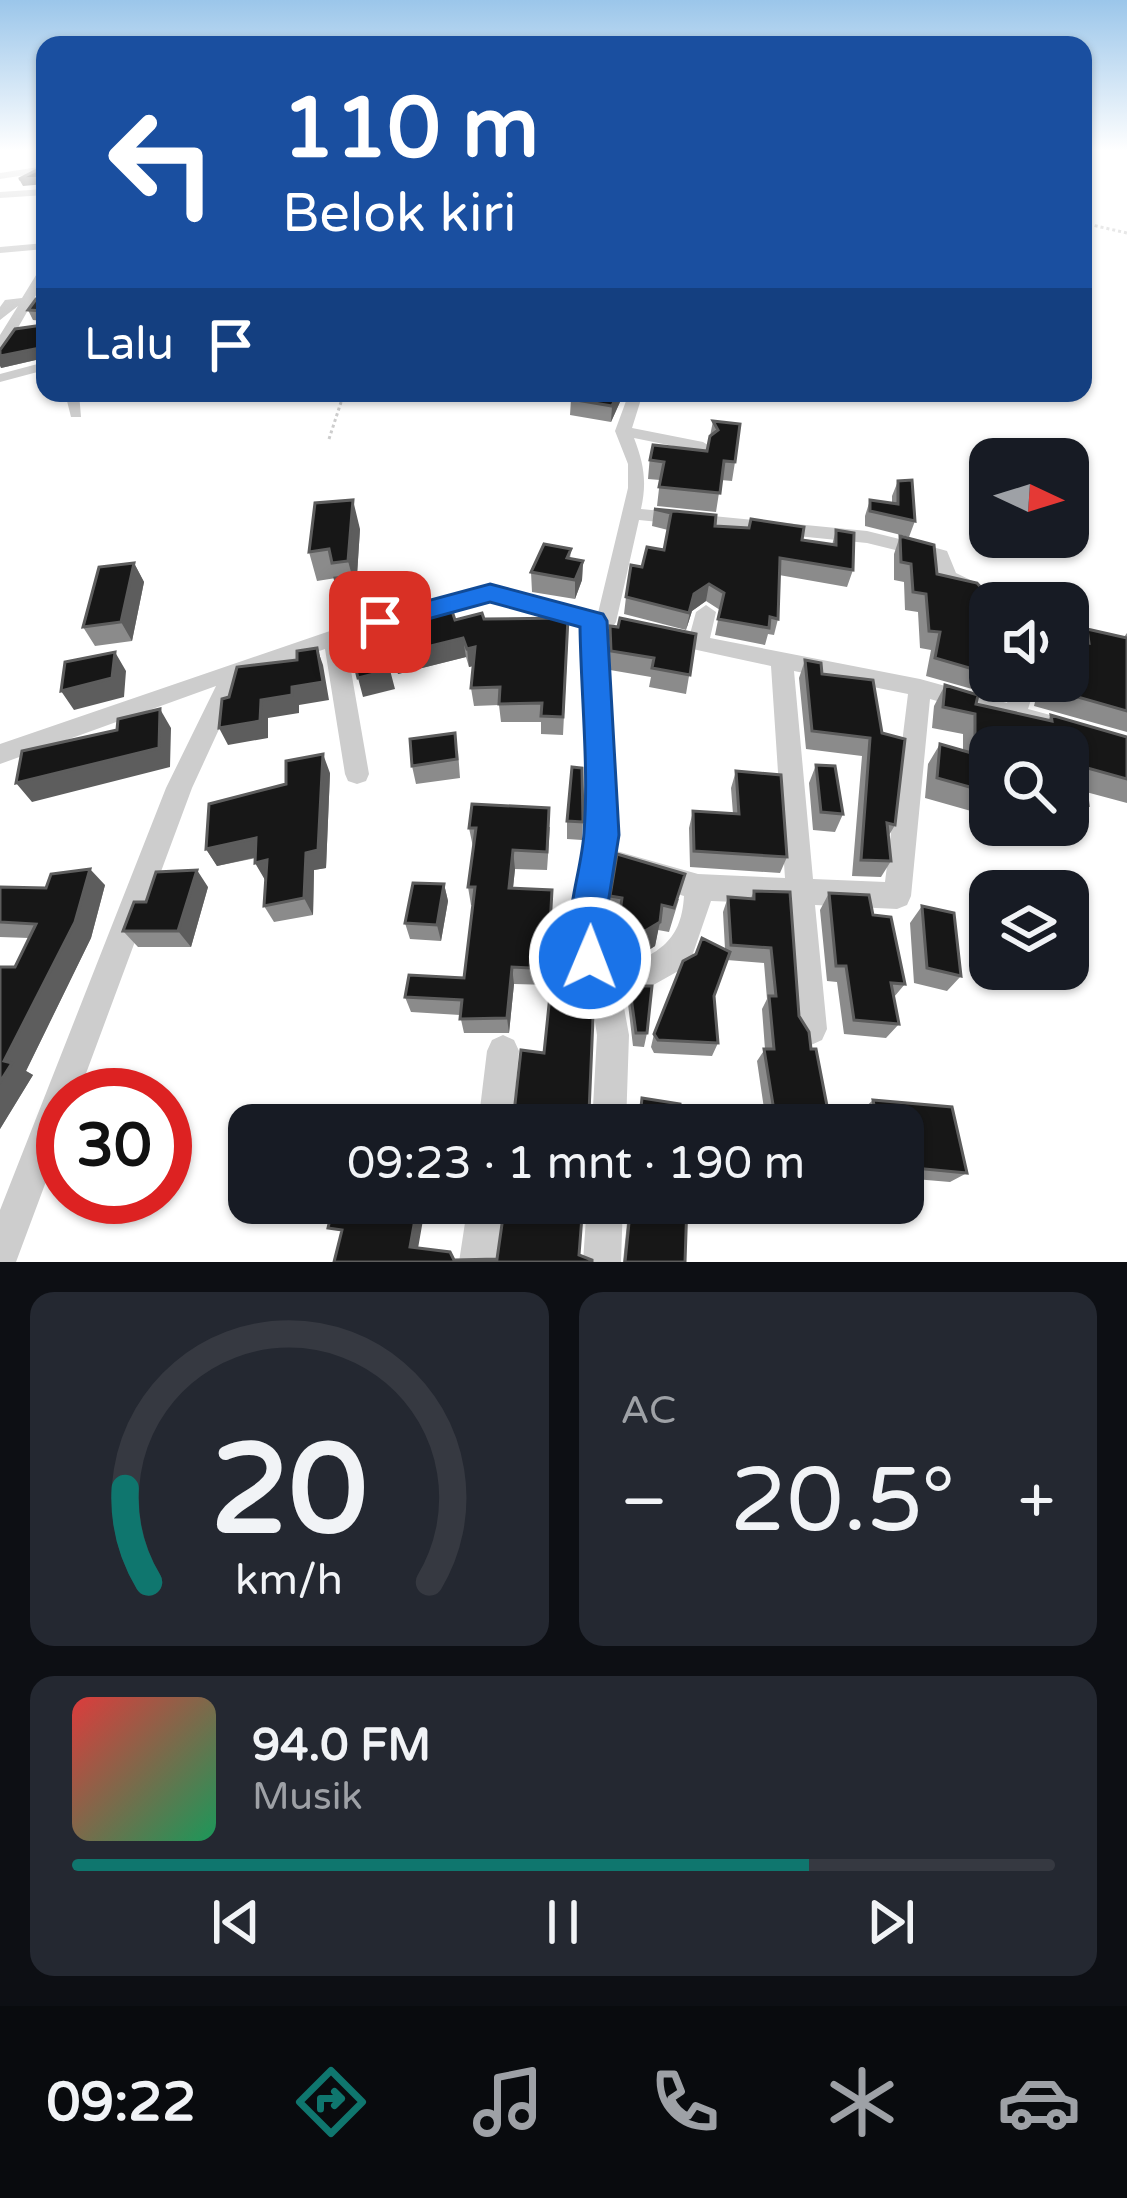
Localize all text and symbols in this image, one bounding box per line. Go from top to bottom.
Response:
text: 110 m [282,79,539,180]
icon: left [84,84,240,240]
text: Belok kiri [282,181,516,246]
icon: arrive [198,312,264,378]
text: Lalu [84,318,174,372]
north arrow [969,438,1089,558]
map controls [969,438,1089,990]
pin [329,571,431,673]
button: sound [969,582,1089,702]
icon: arrive [347,589,413,655]
button: search [969,726,1089,846]
button: layers [969,870,1089,990]
position arrow [527,895,653,1021]
speed limit sign: 30 [36,1068,192,1224]
text: 09:23 · 1 mnt · 190 m [347,1137,805,1191]
text: AC [621,1387,676,1434]
text: 20 [211,1416,368,1567]
text: 20.5° [730,1447,955,1556]
text: − [621,1462,668,1542]
text: + [1018,1462,1055,1542]
text: km/h [235,1555,343,1606]
text: 94.0 FM [252,1719,431,1773]
text: Musik [252,1773,363,1820]
icon: previous [203,1889,269,1955]
icon: pause [530,1889,596,1955]
icon: next [858,1889,924,1955]
icon: directions [289,2060,373,2144]
icon: music [466,2060,550,2144]
icon: phone [643,2060,727,2144]
icon: climate [820,2060,904,2144]
icon: car [997,2060,1081,2144]
text: 09:22 [46,2070,196,2135]

